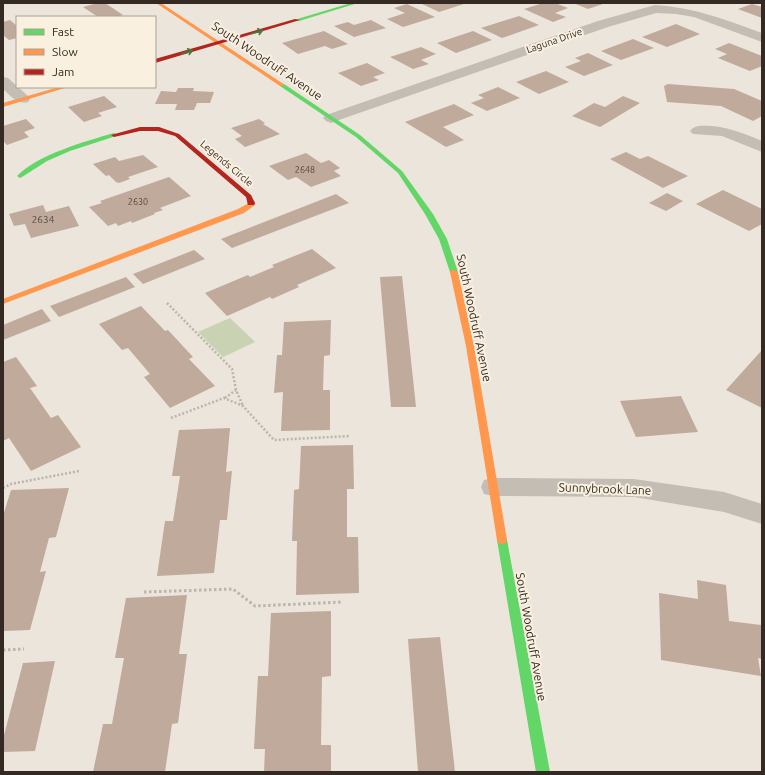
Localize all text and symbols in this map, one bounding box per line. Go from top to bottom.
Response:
legend [16,16,156,88]
street label: South Woodruff Avenue [210,19,325,102]
text: Fast [52,25,74,38]
street label: Laguna Drive [525,26,584,55]
one-way arrow [250,28,263,35]
text: Slow [52,45,78,58]
one-way arrow [180,48,193,55]
text: Jam [52,65,74,78]
street label: Legends Circle [198,138,255,189]
house number: 2648 [295,165,315,175]
house number: 2630 [128,197,148,207]
house number: 2634 [32,214,55,225]
street label: South Woodruff Avenue [455,253,494,383]
street label: Sunnybrook Lane [558,480,652,497]
street label: South Woodruff Avenue [514,572,549,702]

